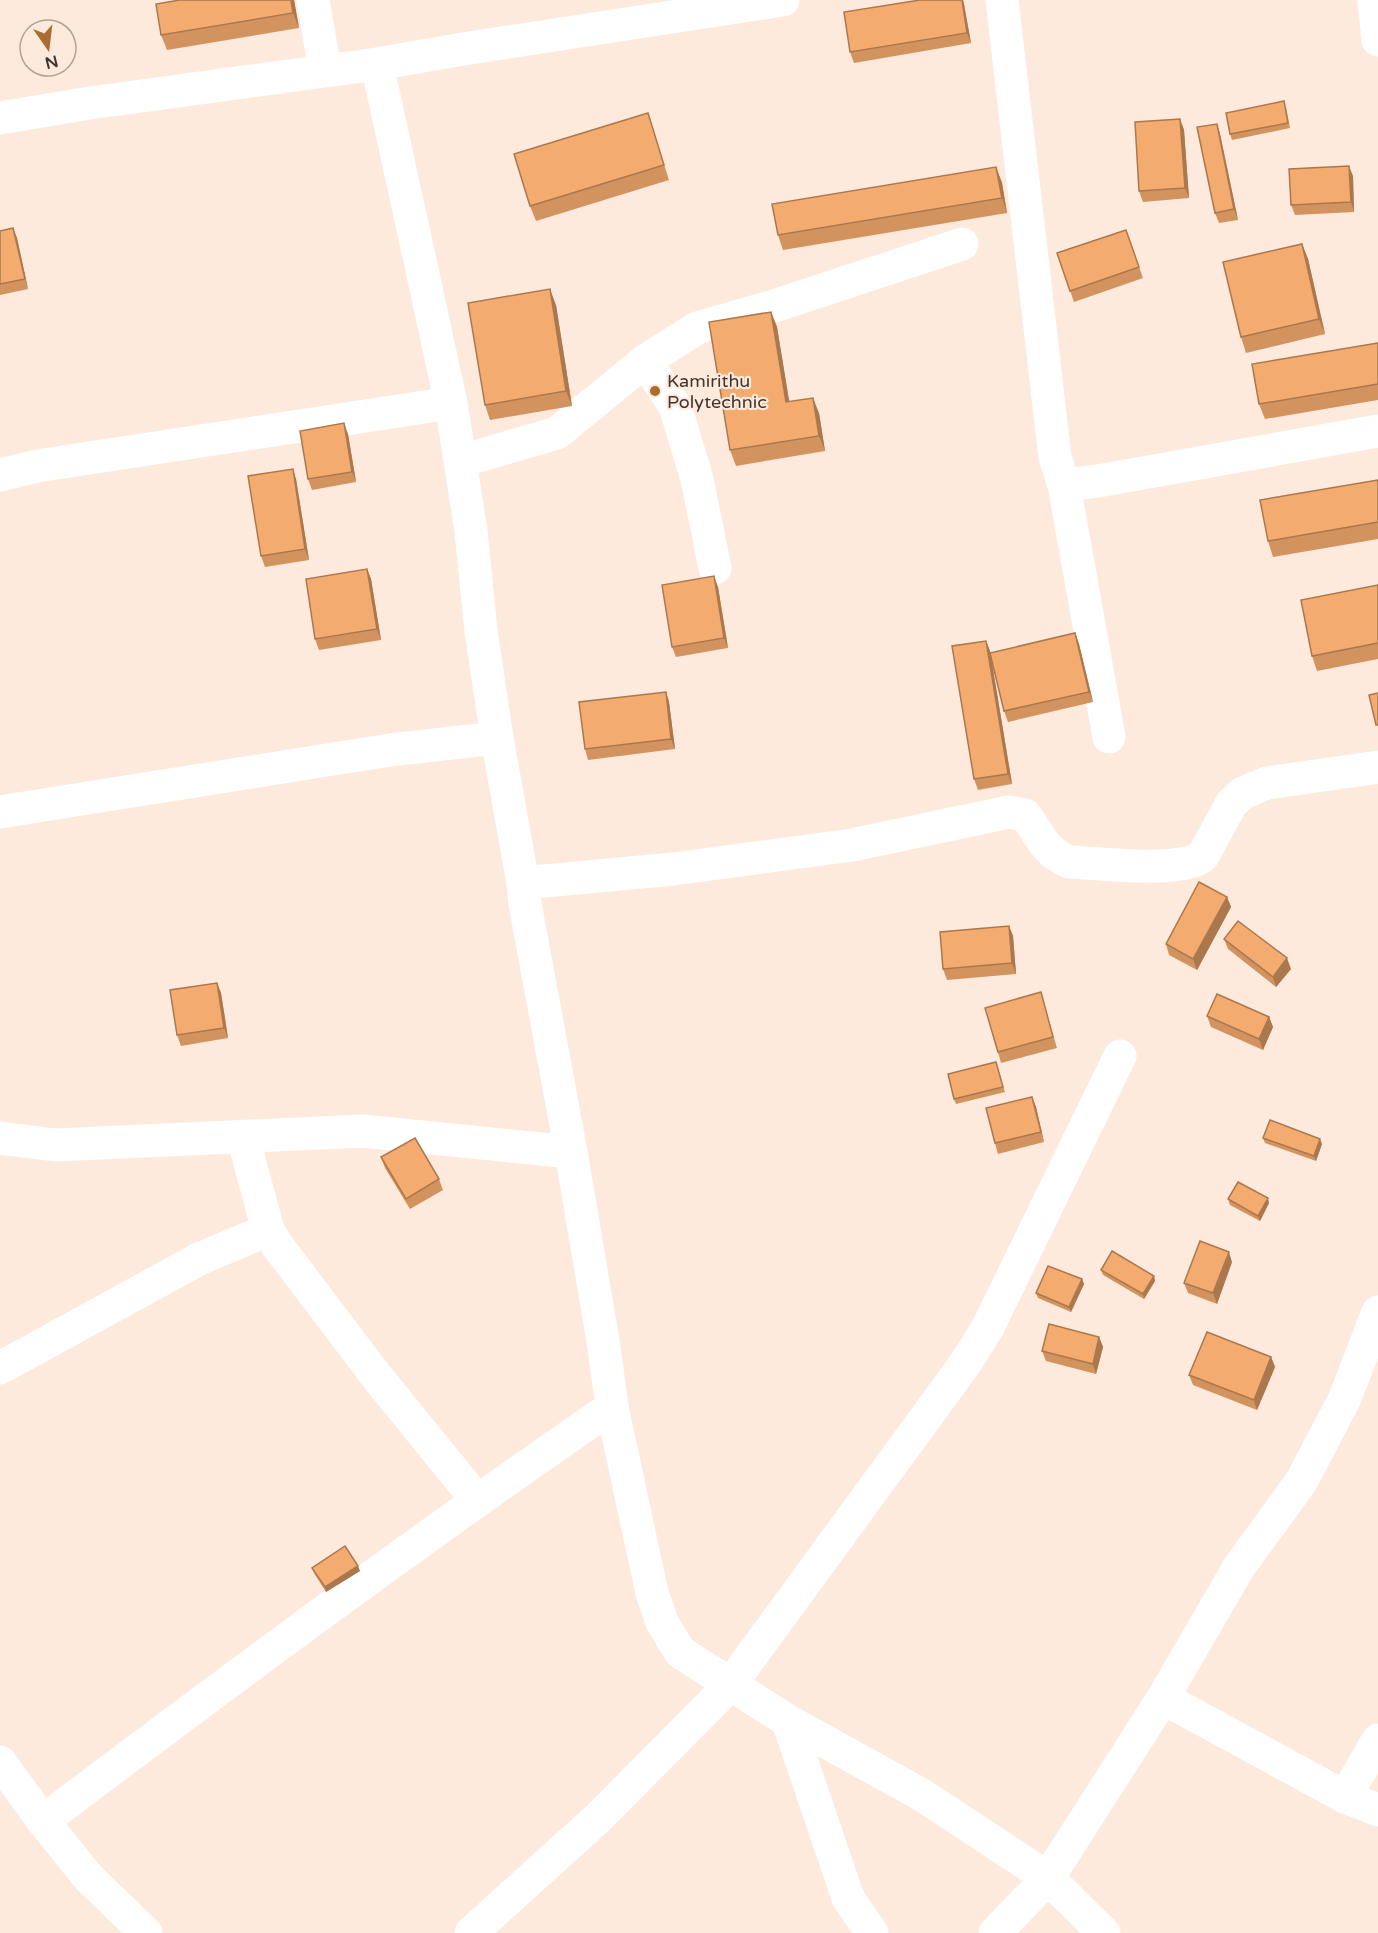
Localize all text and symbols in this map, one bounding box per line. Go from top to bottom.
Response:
north arrow [18,18,78,78]
text: N [43,50,60,73]
place label: Kamirithu Polytechnic [667,370,767,413]
marker: Kamirithu Polytechnic [648,384,662,398]

